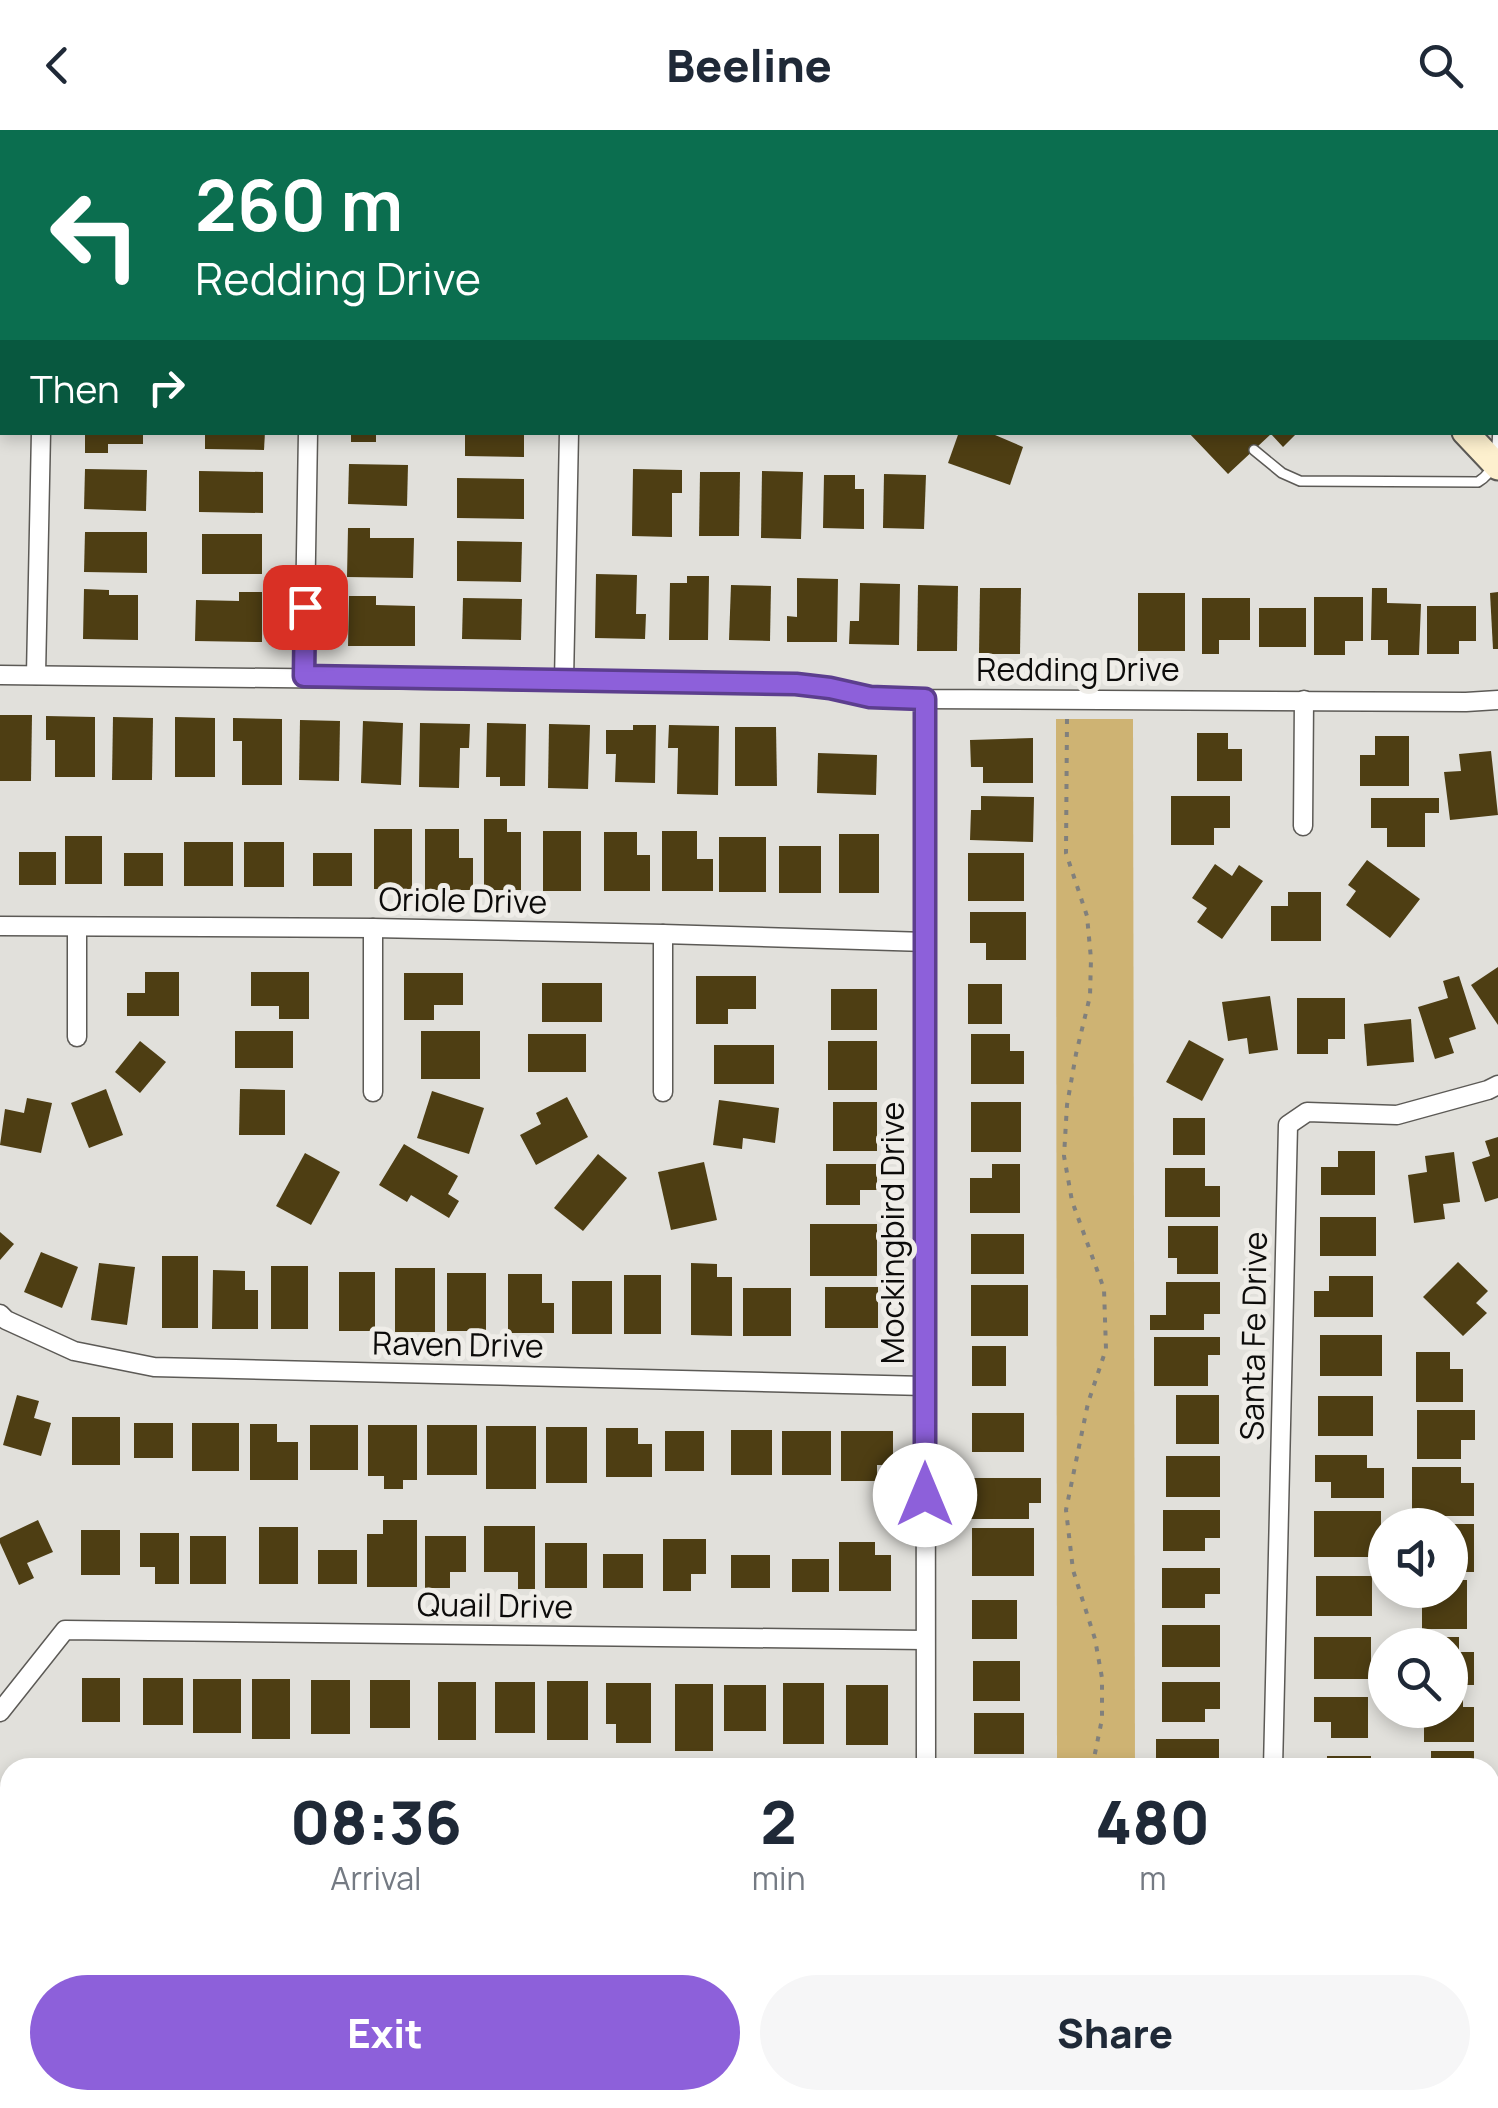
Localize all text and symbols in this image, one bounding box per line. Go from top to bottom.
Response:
text: Beeline [666,34,832,96]
icon: back [30,38,85,93]
icon: search [1413,38,1468,93]
text: 260 m [195,156,403,252]
icon: left [30,170,160,300]
text: Redding Drive [195,247,481,309]
icon: right [139,360,194,415]
text: Then [30,362,119,414]
pin [263,565,348,650]
icon: arrive [278,580,333,635]
street label: Redding Drive [976,647,1180,691]
street label: Oriole Drive [378,877,548,923]
street label: Mockingbird Drive [870,1102,914,1364]
street label: Santa Fe Drive [1229,1231,1277,1441]
street label: Raven Drive [372,1321,544,1367]
position arrow [873,1443,977,1547]
map controls [1368,1508,1468,1728]
button: sound [1368,1508,1468,1608]
street label: Quail Drive [417,1582,573,1628]
button: search [1368,1628,1468,1728]
text: 08:36 [290,1780,462,1862]
text: 2 [761,1780,797,1862]
text: 480 [1095,1780,1210,1862]
text: Arrival [330,1856,422,1900]
text: min [752,1856,805,1900]
text: m [1139,1856,1166,1900]
button: Exit [30,1975,740,2090]
button: Share [760,1975,1470,2090]

